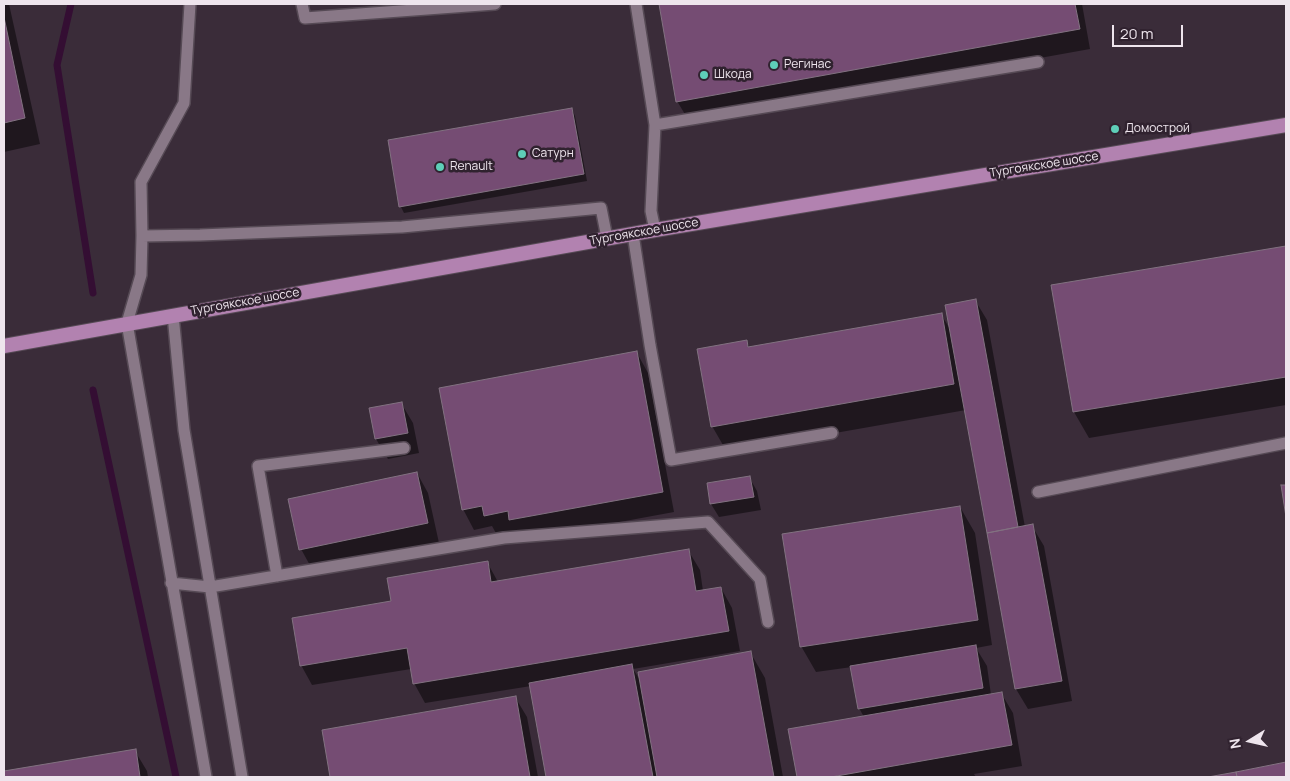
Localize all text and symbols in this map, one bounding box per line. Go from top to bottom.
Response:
scale bar [1115,15,1186,47]
text: 20 m [1120,23,1153,44]
place label: Регинас [784,58,831,72]
marker: Регинас [768,59,780,71]
place label: Шкода [714,68,752,82]
marker: Шкода [698,69,710,81]
place label: Домострой [1125,122,1190,136]
marker: Домострой [1109,123,1121,135]
place label: Сатурн [532,147,574,161]
marker: Сатурн [516,148,528,160]
street label: Тургоякское шоссе [989,149,1099,181]
place label: Renault [450,160,493,174]
marker: Renault [434,161,446,173]
street label: Тургоякское шоссе [589,215,699,249]
street label: Тургоякское шоссе [190,285,300,319]
north arrow [1225,716,1275,766]
text: N [1225,737,1245,750]

